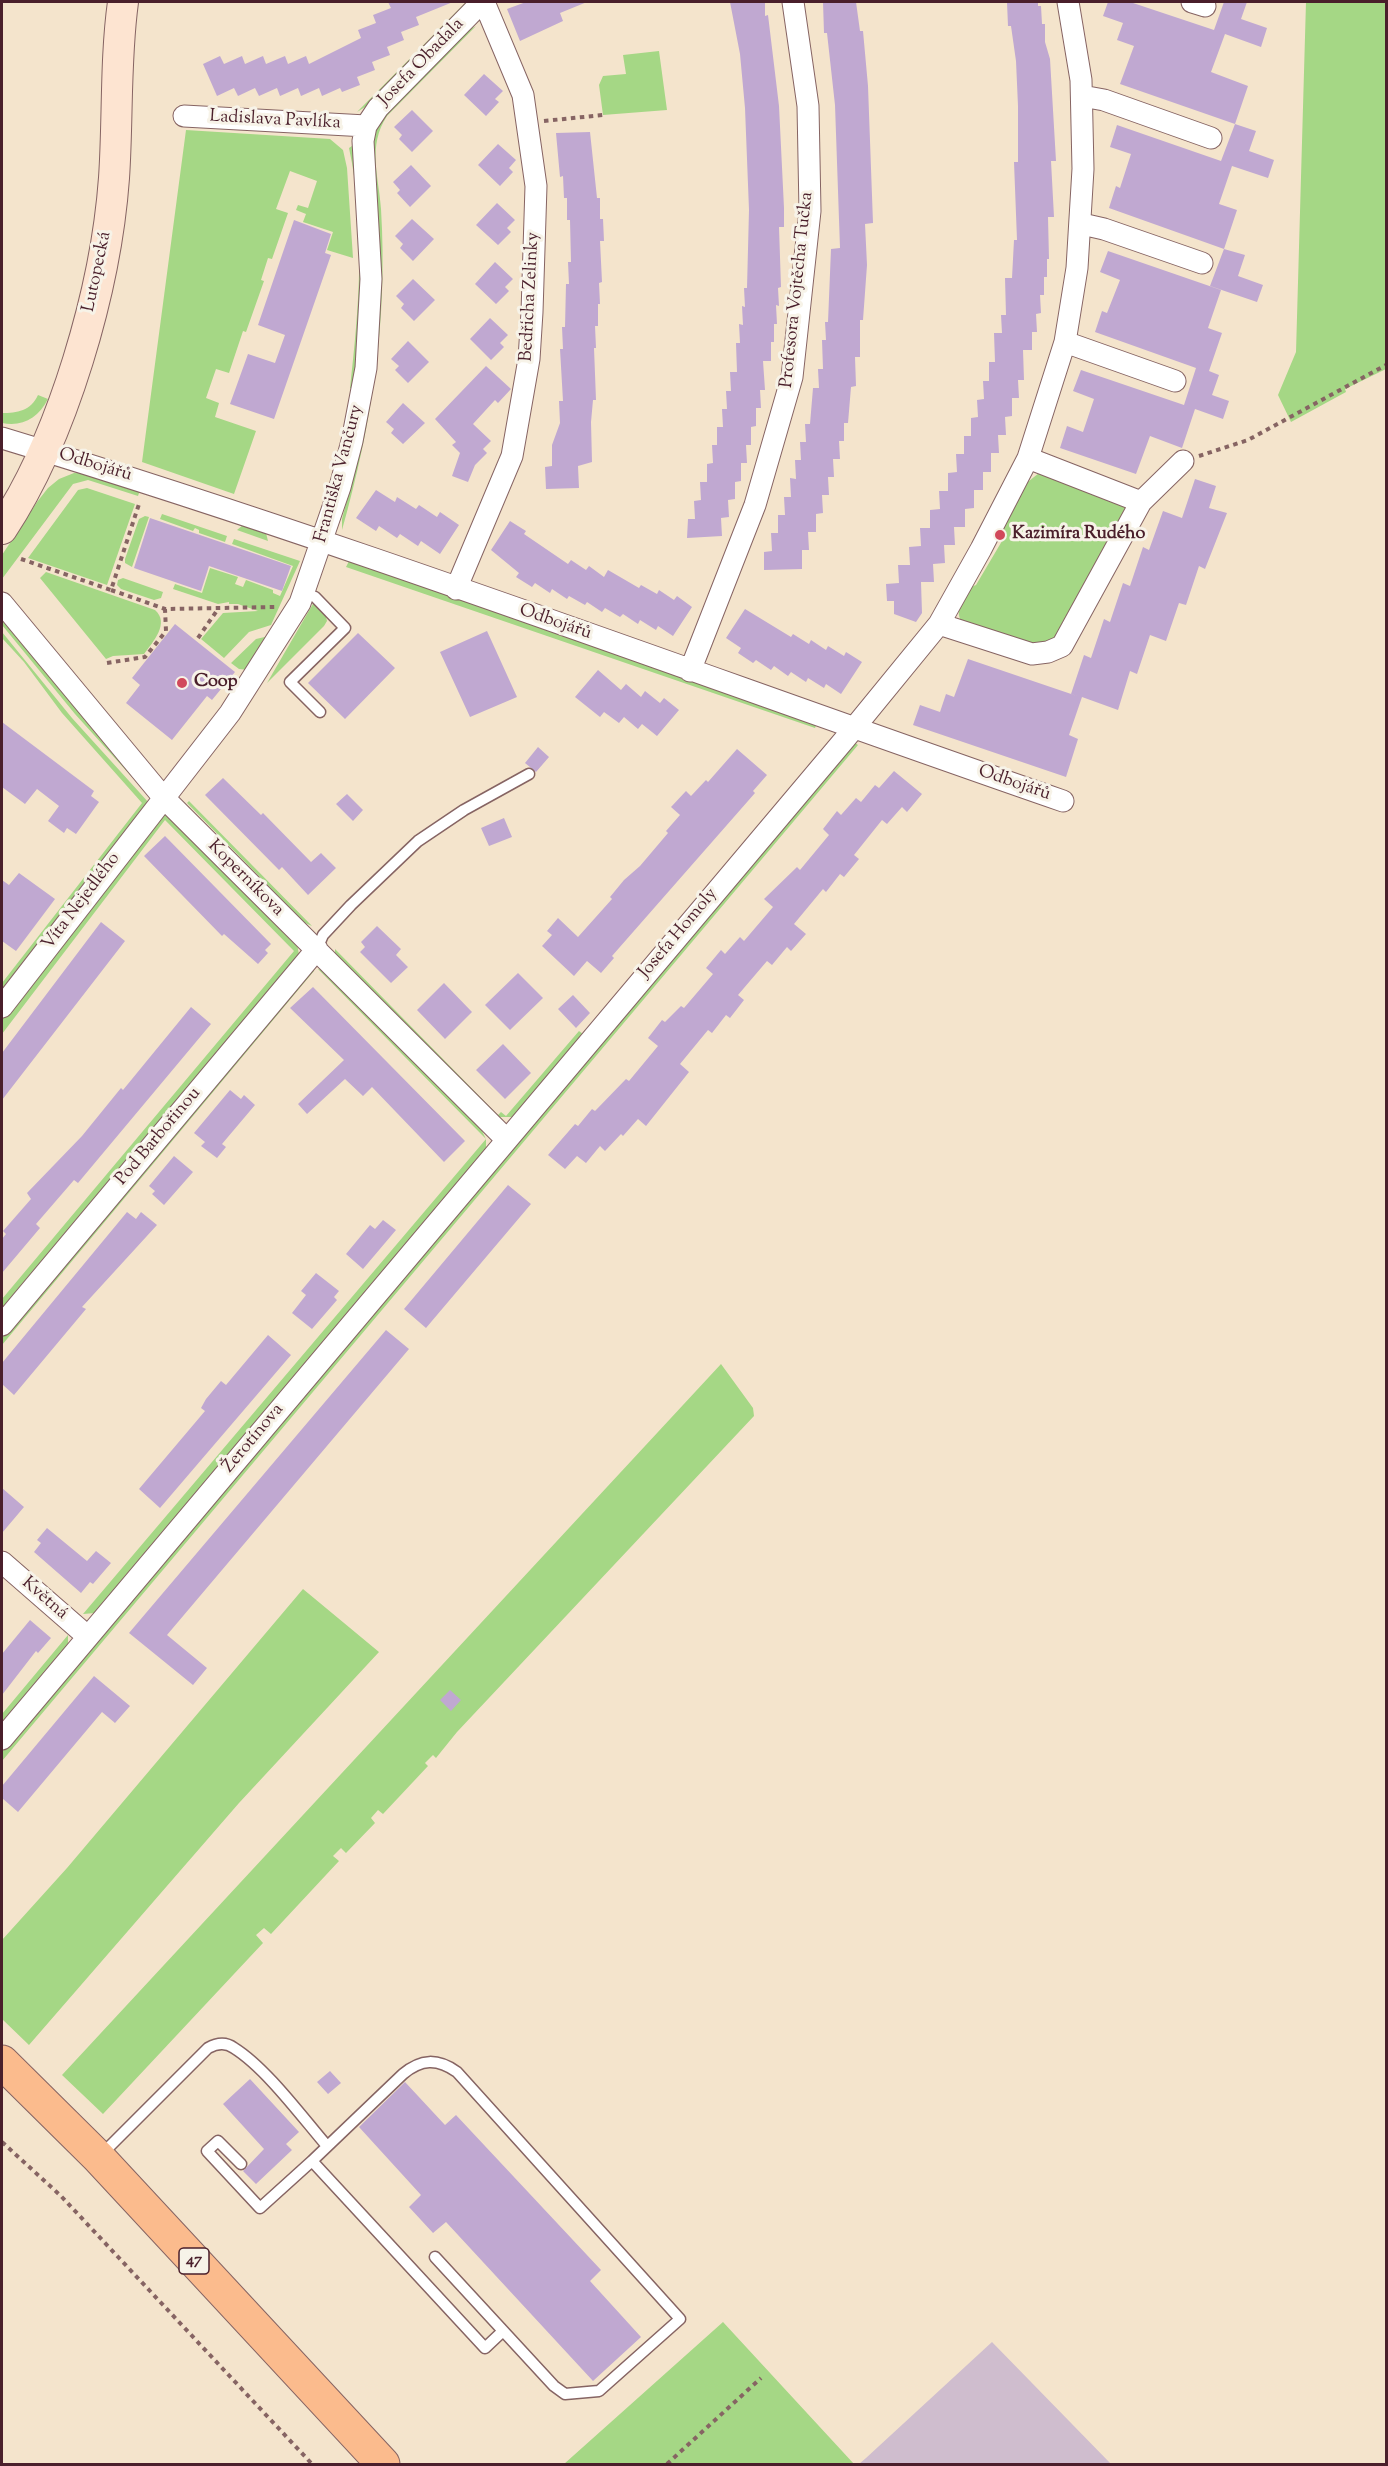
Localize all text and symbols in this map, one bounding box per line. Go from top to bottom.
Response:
street label: Josefa Obadala [375,15,469,111]
street label: Ladislava Pavlíka [209,107,341,135]
street label: Profesora Vojtěcha Tučka [777,191,819,389]
street label: Lutopecká [79,230,117,314]
street label: Bedřicha Zelinky [517,232,545,362]
street label: Františka Vančury [311,403,369,545]
street label: Odbojářů [56,445,134,487]
place label: Kazimíra Rudého [1012,524,1145,546]
marker: Kazimíra Rudého [993,528,1007,542]
street label: Odbojářů [516,601,594,645]
place label: Coop [194,672,238,694]
marker: Coop [175,676,189,690]
street label: Odbojářů [975,762,1053,806]
street label: Koperníkova [202,836,288,922]
street label: Víta Nejedlého [38,849,126,955]
street label: Josefa Homoly [635,884,723,984]
street label: Pod Barbořinou [112,1084,206,1190]
street label: Žerotínova [219,1400,289,1478]
street label: Květná [16,1573,72,1625]
road number: 47 [179,2248,209,2274]

